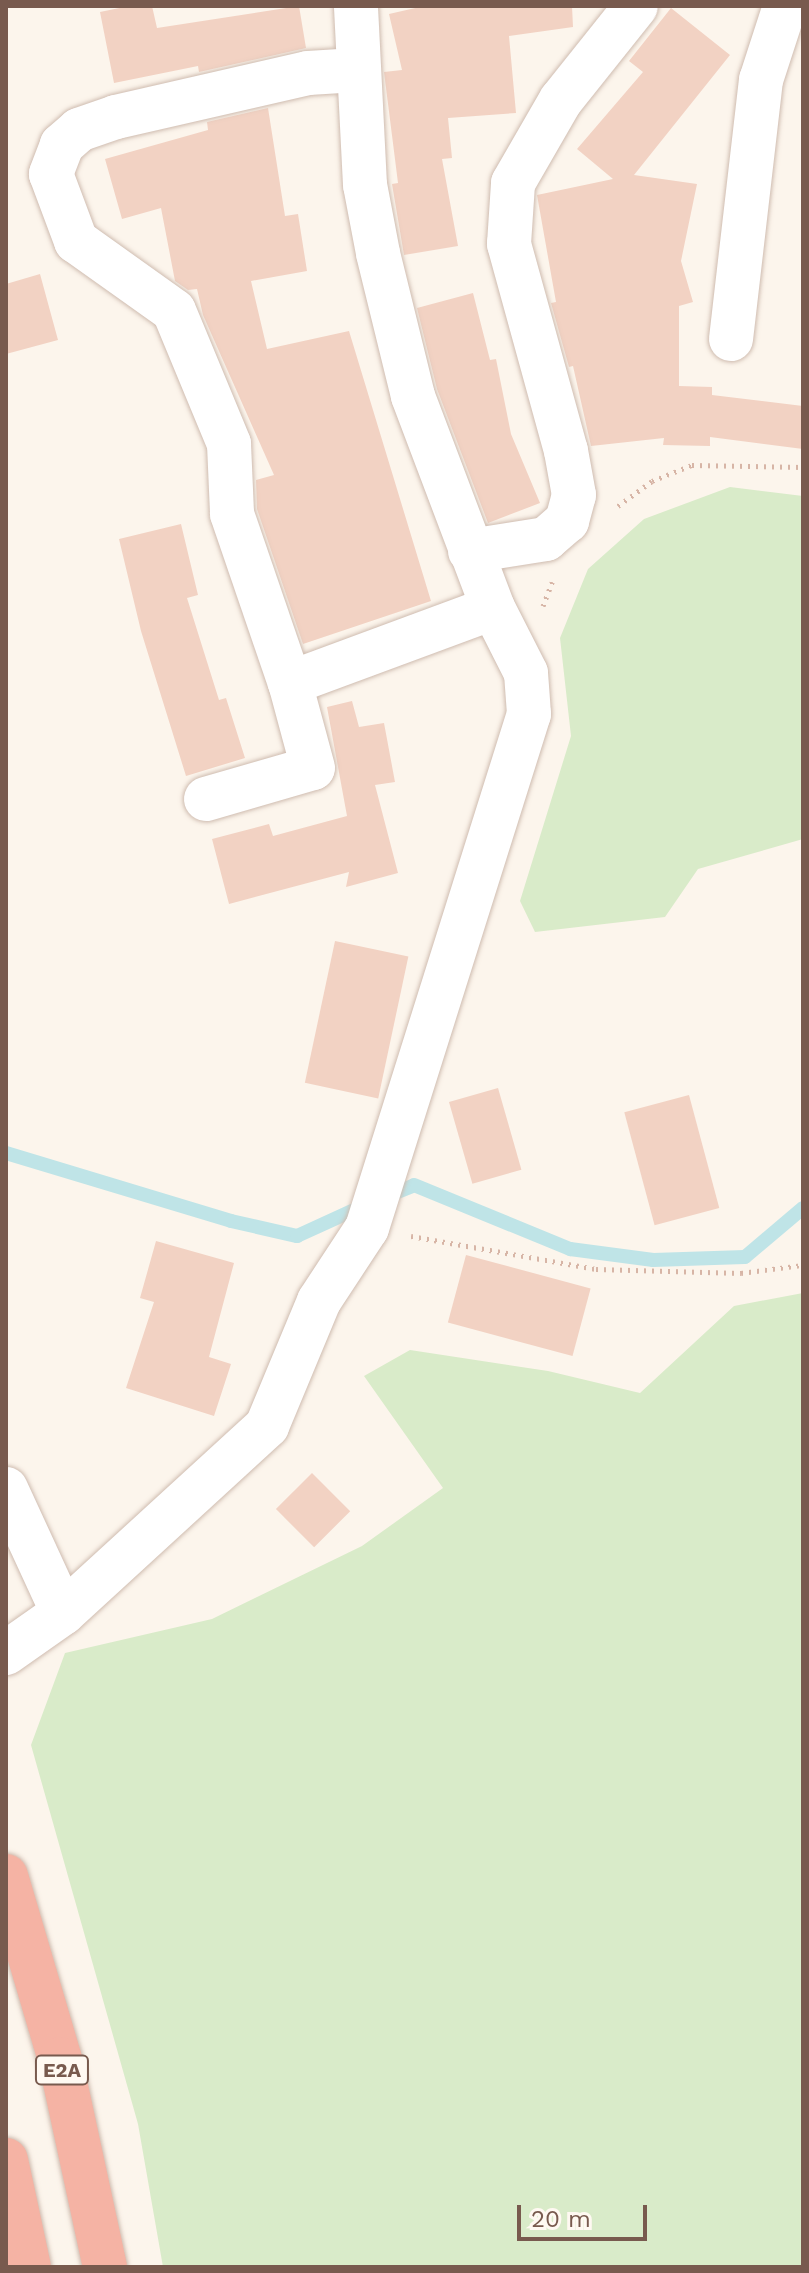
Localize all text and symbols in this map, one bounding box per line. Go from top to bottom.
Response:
road number: E2A [34,2054,90,2086]
scale bar [521,2189,651,2239]
text: 20 m [531,2205,591,2233]

